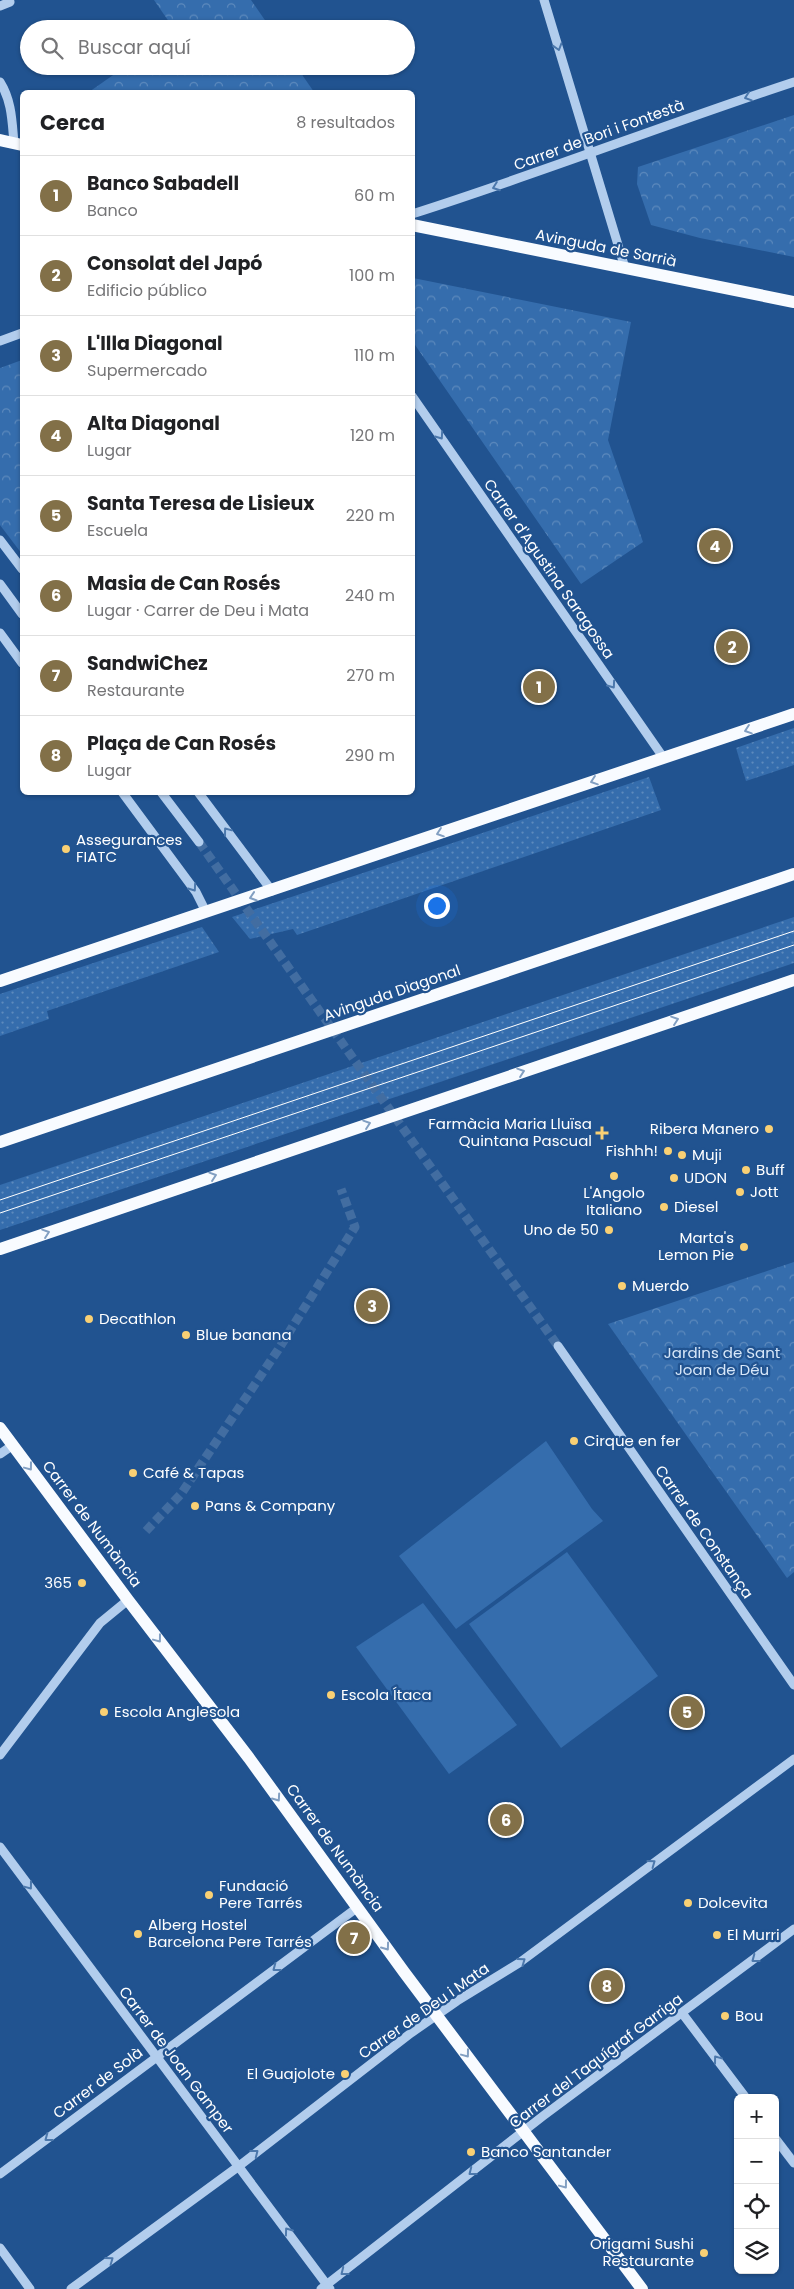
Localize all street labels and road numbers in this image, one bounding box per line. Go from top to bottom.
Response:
street label: Carrer de Bori i Fontestà [511,94,687,175]
street label: Avinguda de Sarrià [534,224,678,271]
street label: Carrer d'Agustina Saragossa [479,475,620,663]
street label: Avinguda Diagonal [321,959,463,1026]
street label: Carrer de Numància [38,1456,147,1591]
street label: Carrer de Constança [650,1461,758,1603]
street label: Carrer de Numància [282,1779,389,1916]
street label: Carrer de Deu i Mata [354,1958,493,2064]
street label: Carrer de Joan Gamper [114,1982,239,2138]
street label: Carrer del Taquígraf Garriga [505,1988,687,2133]
street label: Carrer de Solà [48,2042,147,2123]

